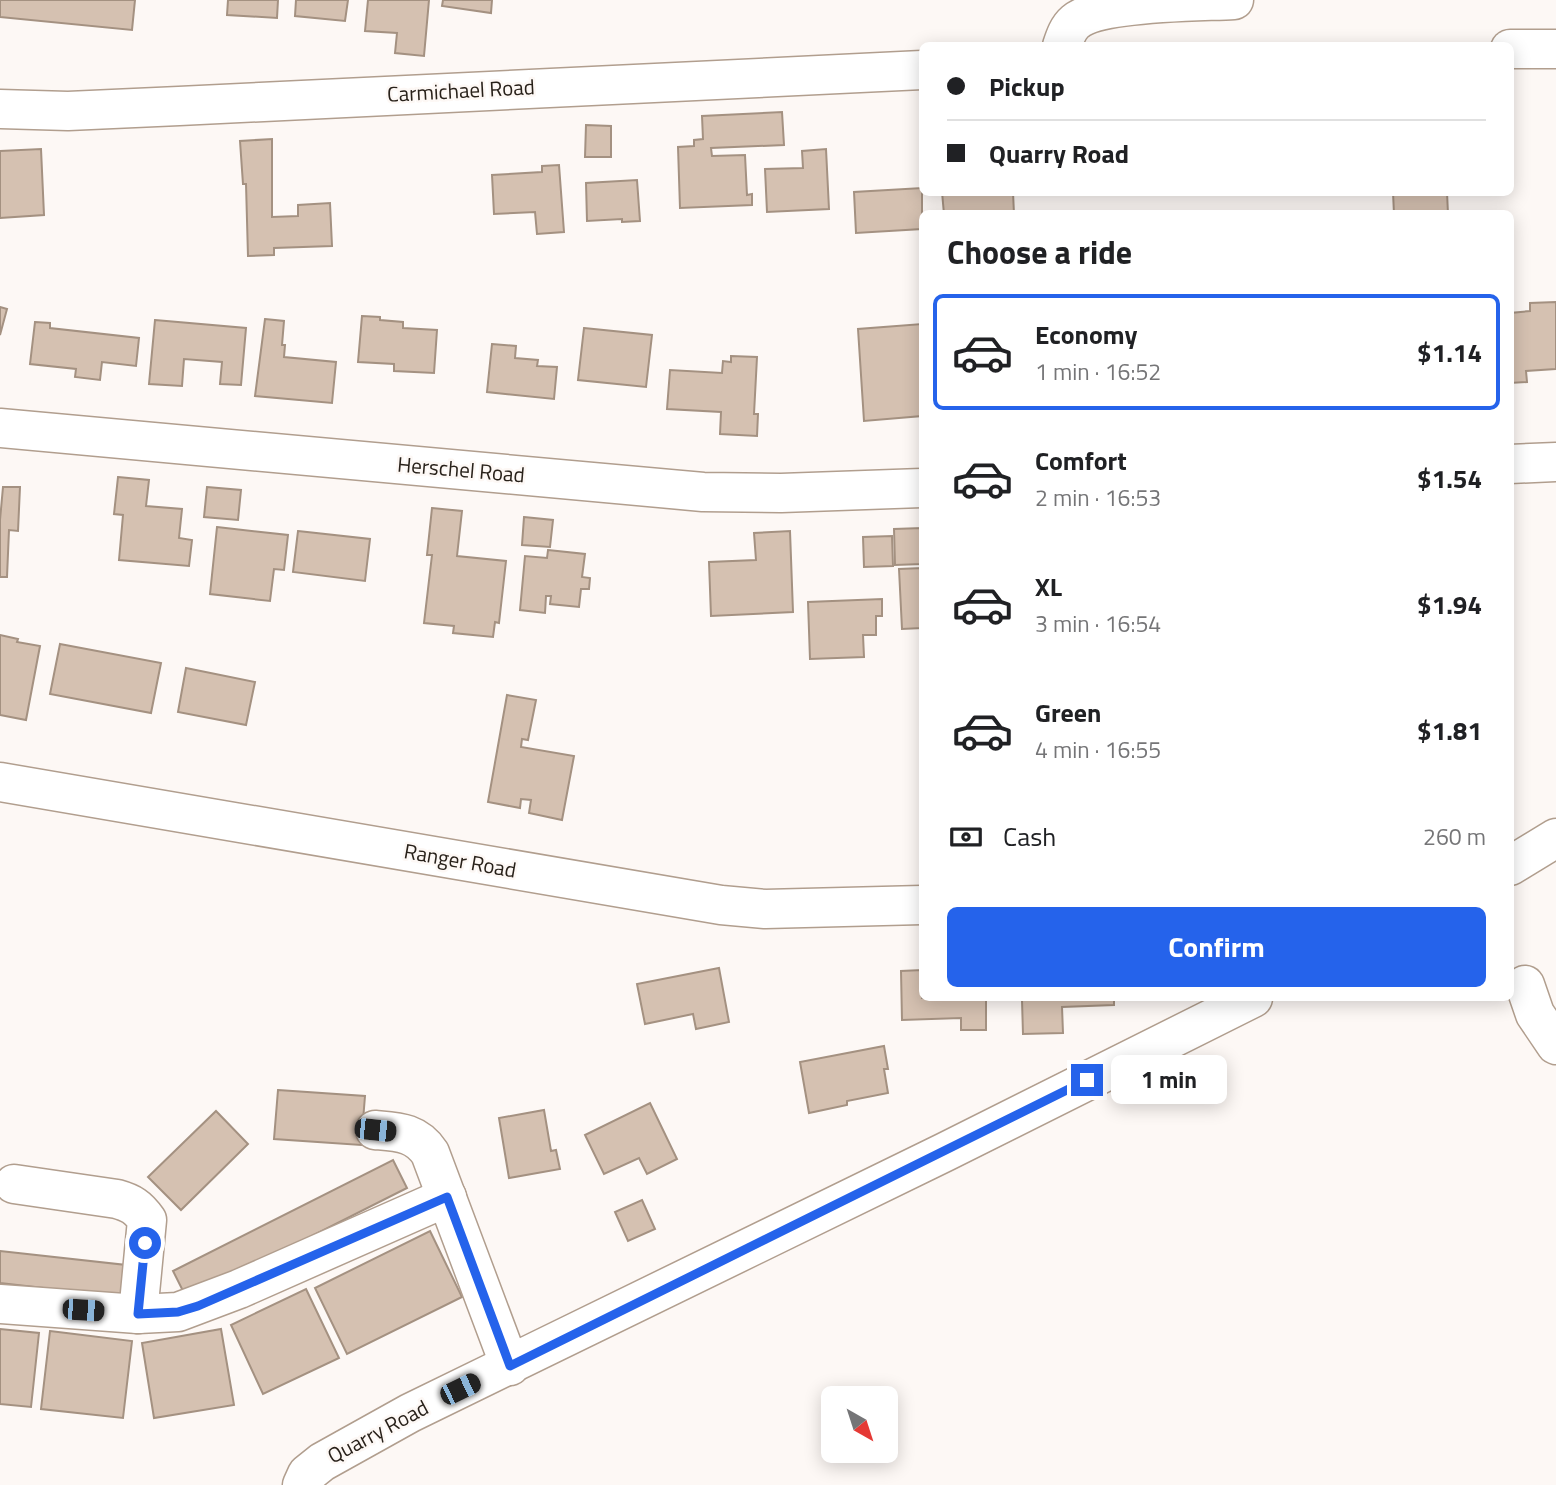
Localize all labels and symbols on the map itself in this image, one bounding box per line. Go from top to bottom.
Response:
street label: Carmichael Road [386,70,536,110]
street label: Herschel Road [396,448,526,491]
street label: Ranger Road [402,834,519,886]
callout: 1 min [1112,1056,1227,1104]
route end [1071,1064,1103,1096]
car [354,1117,397,1143]
route start [129,1227,161,1259]
car [62,1298,105,1322]
car [437,1370,484,1408]
north arrow [821,1386,898,1463]
street label: Quarry Road [321,1391,434,1471]

